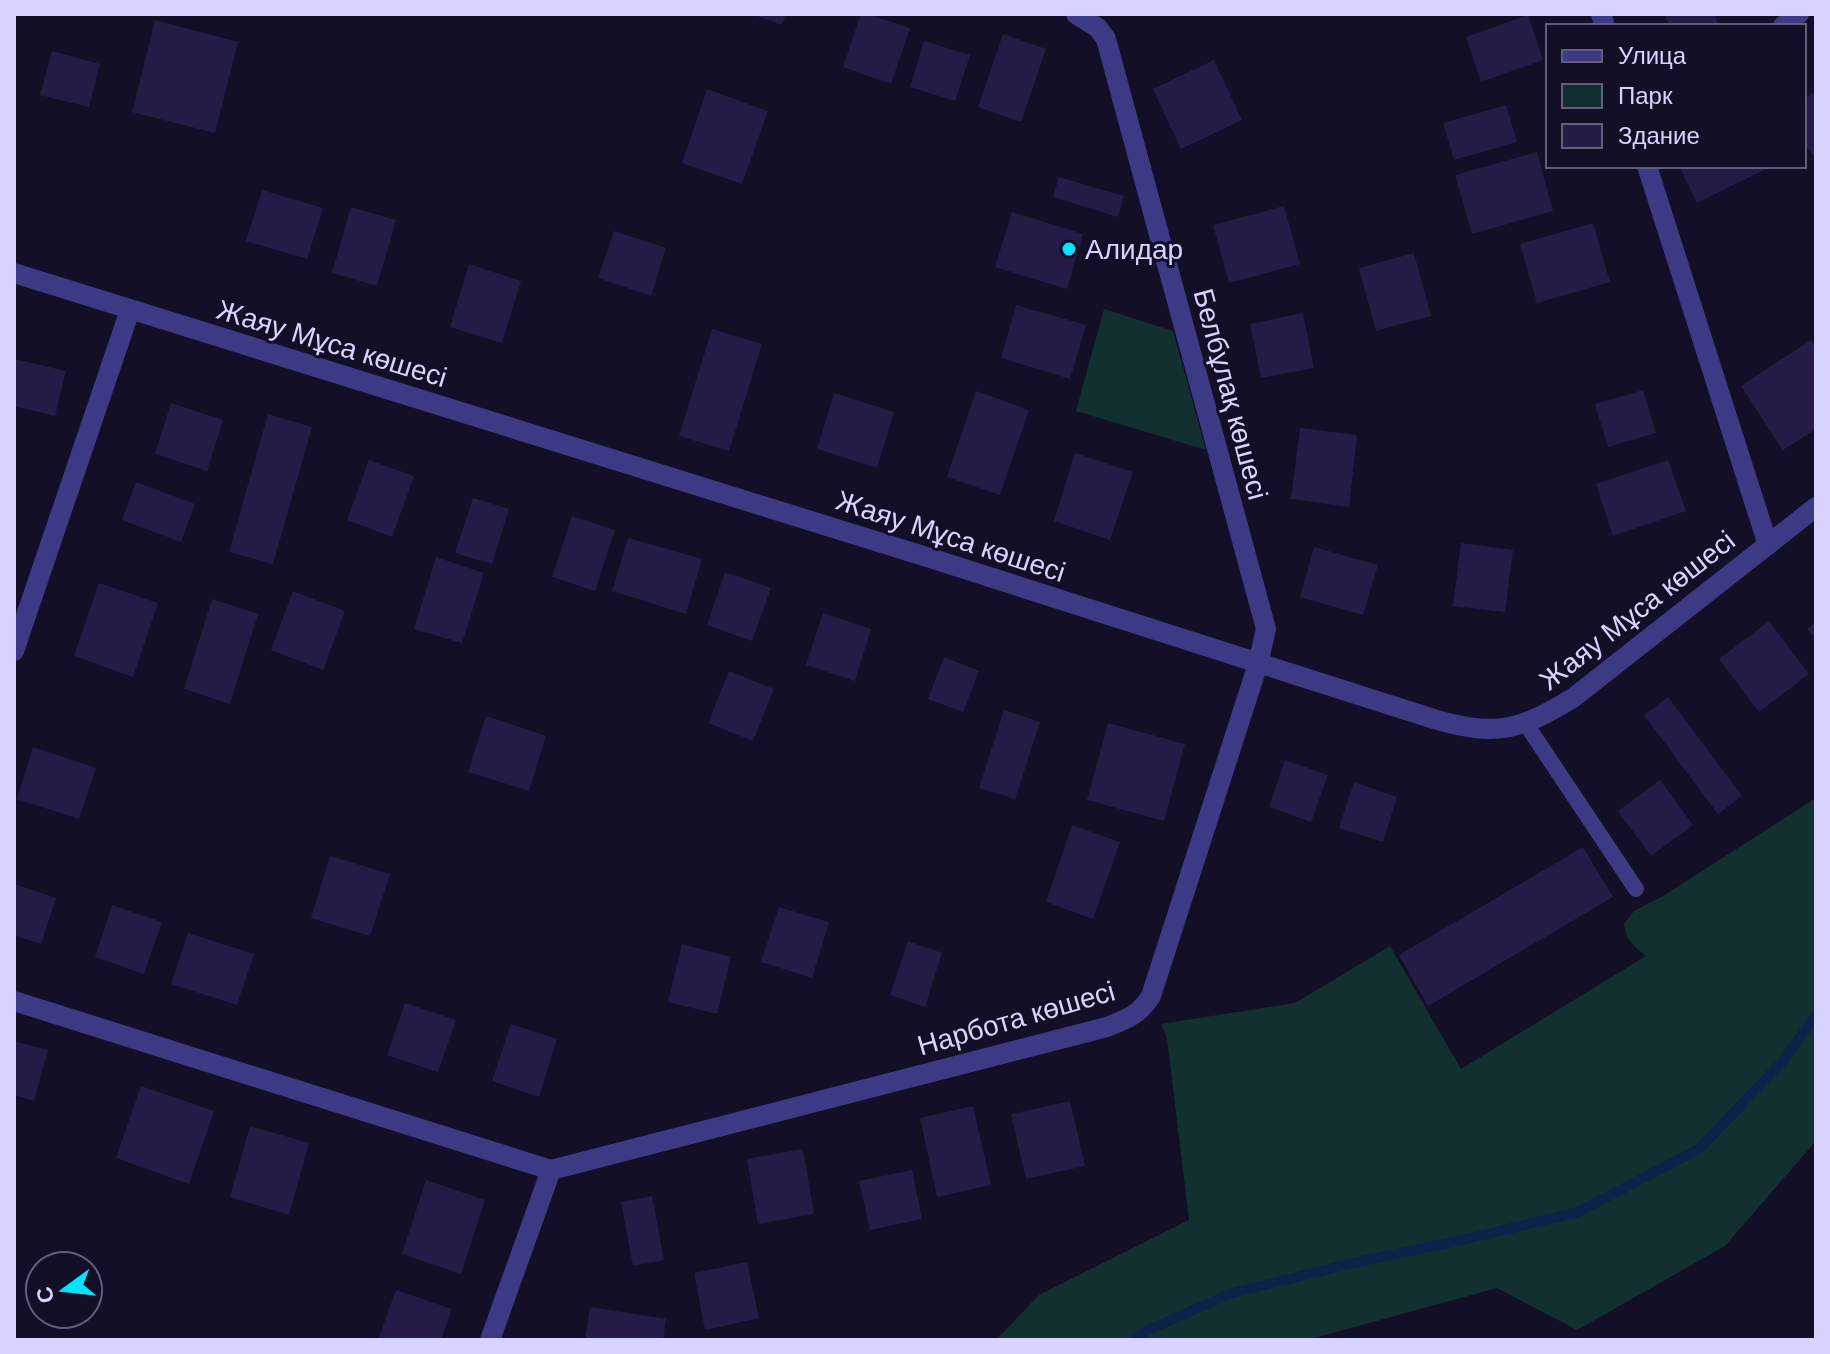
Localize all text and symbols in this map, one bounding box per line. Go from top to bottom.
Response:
legend [1546,24,1806,168]
text: Улица [1618,40,1687,71]
text: Парк [1618,80,1673,111]
text: Здание [1618,120,1700,151]
place label: Алидар [1085,231,1183,268]
marker: Алидар [1060,240,1078,258]
street label: Белбұлақ көшесі [1185,284,1276,504]
street label: Жаяу Мұса көшесі [212,291,451,396]
street label: Жаяу Мұса көшесі [832,482,1070,591]
street label: Жаяу Мұса көшесі [1532,522,1743,698]
street label: Нарбота көшесі [913,973,1119,1064]
north arrow [24,1250,104,1330]
text: С [29,1284,61,1306]

